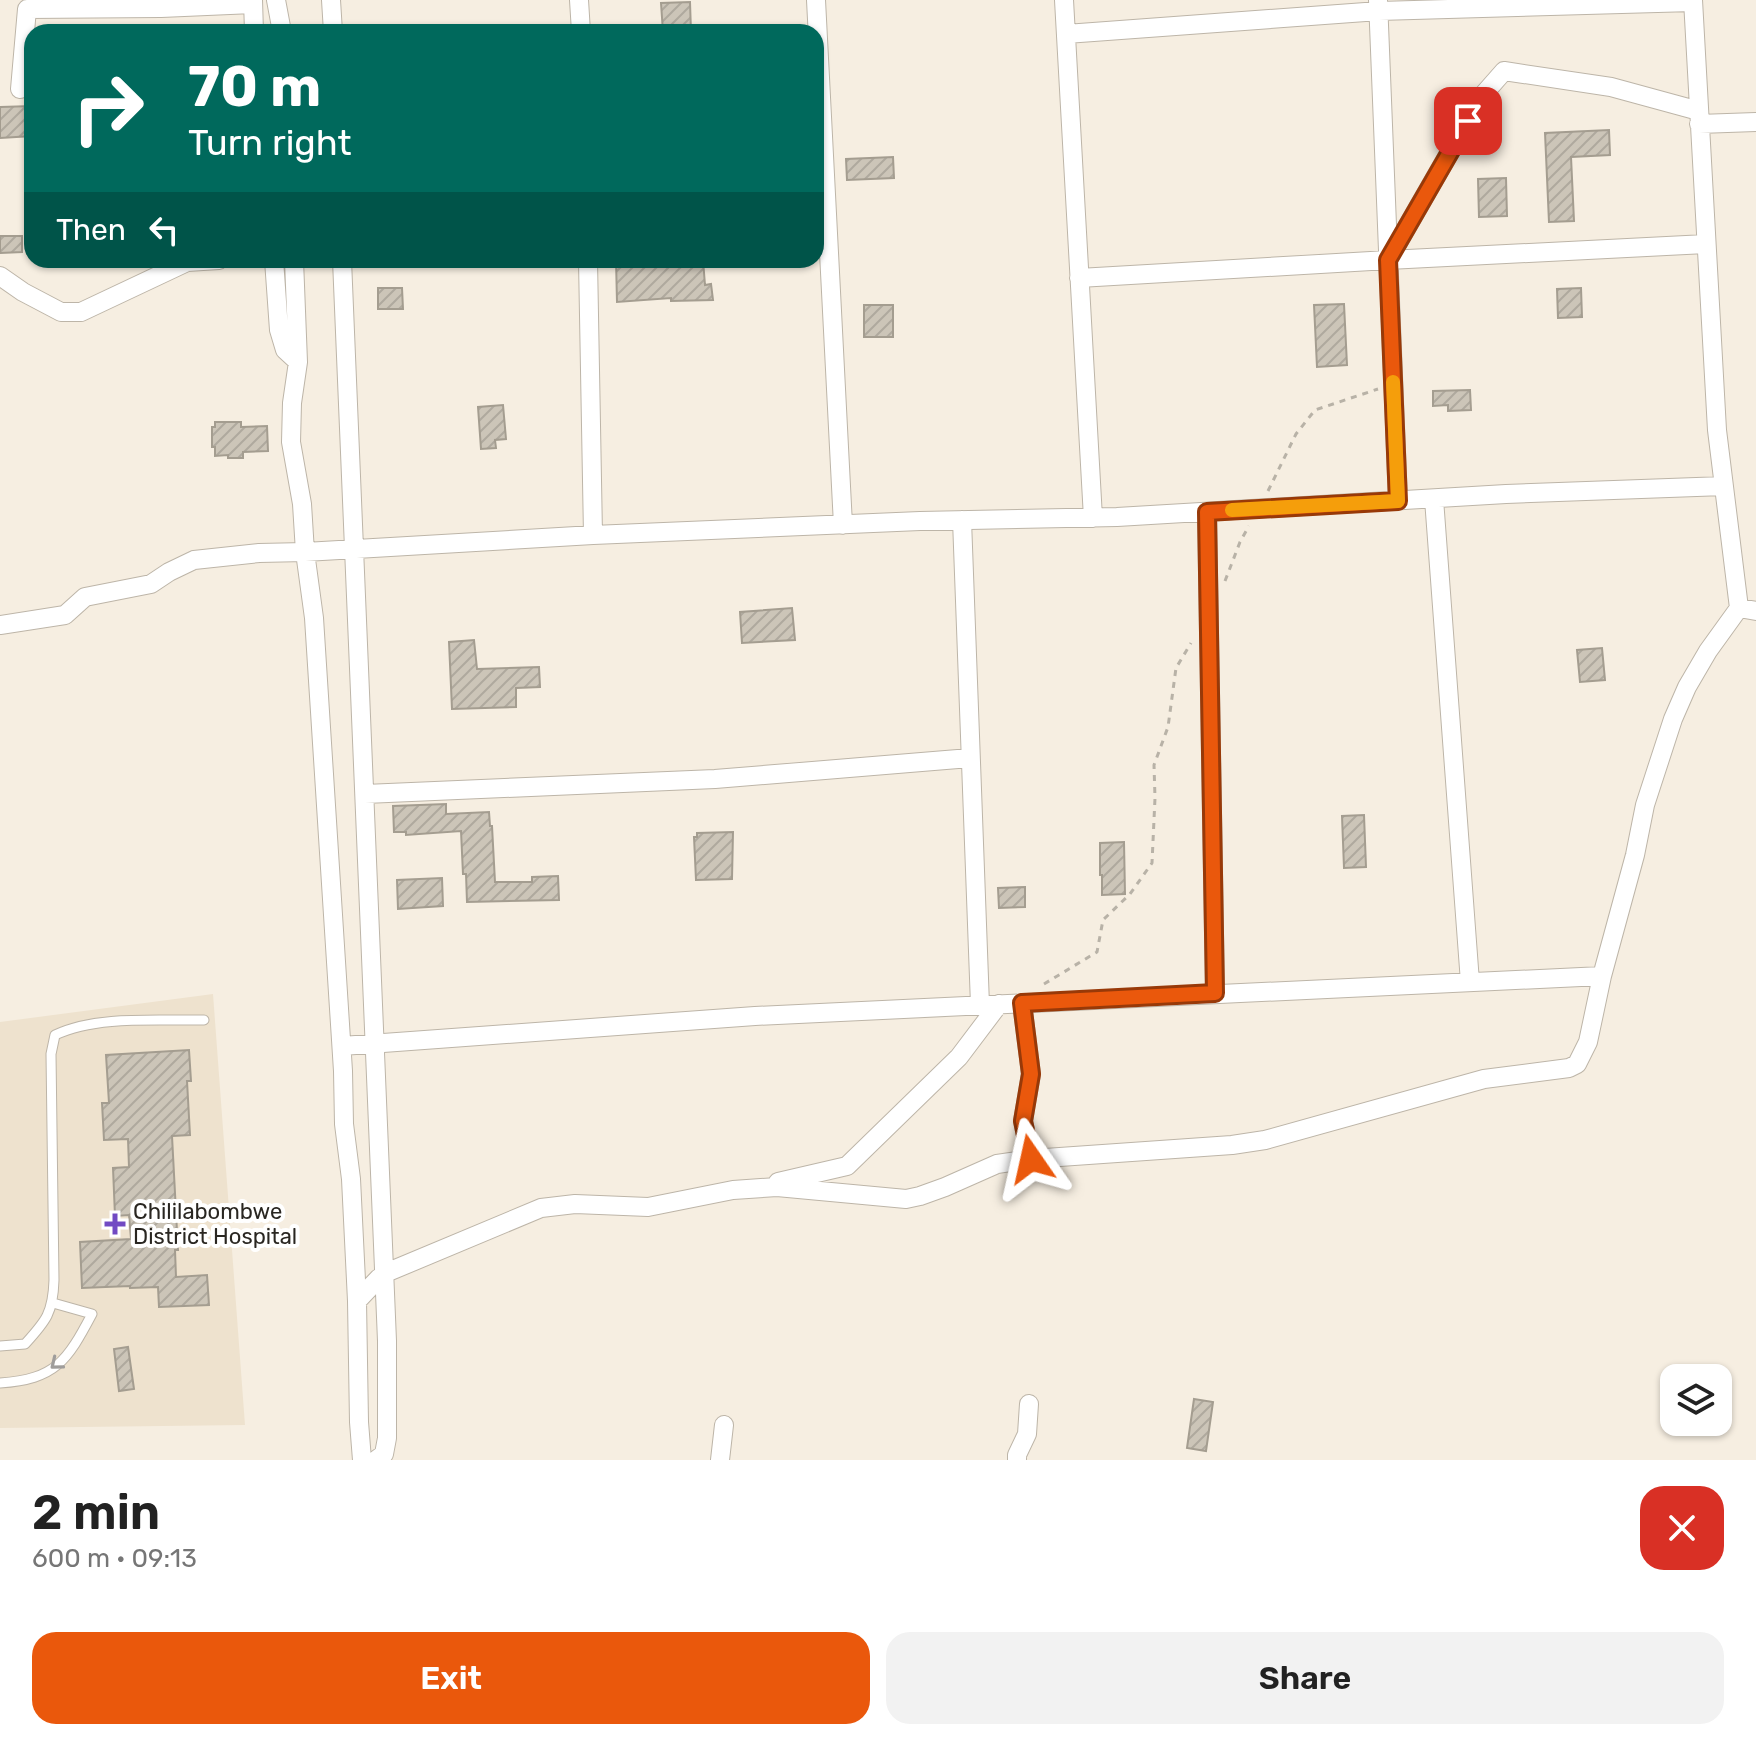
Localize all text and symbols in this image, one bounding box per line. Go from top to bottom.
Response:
text: 70 m [188,54,321,120]
icon: right [56,56,160,160]
pin [1434,87,1502,155]
icon: arrive [1446,99,1490,143]
text: Turn right [188,121,352,164]
icon: left [142,208,186,252]
text: Then [56,212,126,248]
position arrow [989,1117,1073,1201]
place label: Chililabombwe District Hospital [133,1198,297,1250]
marker: Chililabombwe District Hospital [104,1213,126,1235]
one-way arrow [51,1354,66,1368]
map controls [1660,1364,1732,1436]
button: layers [1660,1364,1732,1436]
text: 2 min [32,1484,160,1541]
button: close [1640,1486,1724,1570]
text: 600 m · 09:13 [32,1543,197,1574]
button: Exit [32,1632,870,1724]
button: Share [886,1632,1724,1724]

